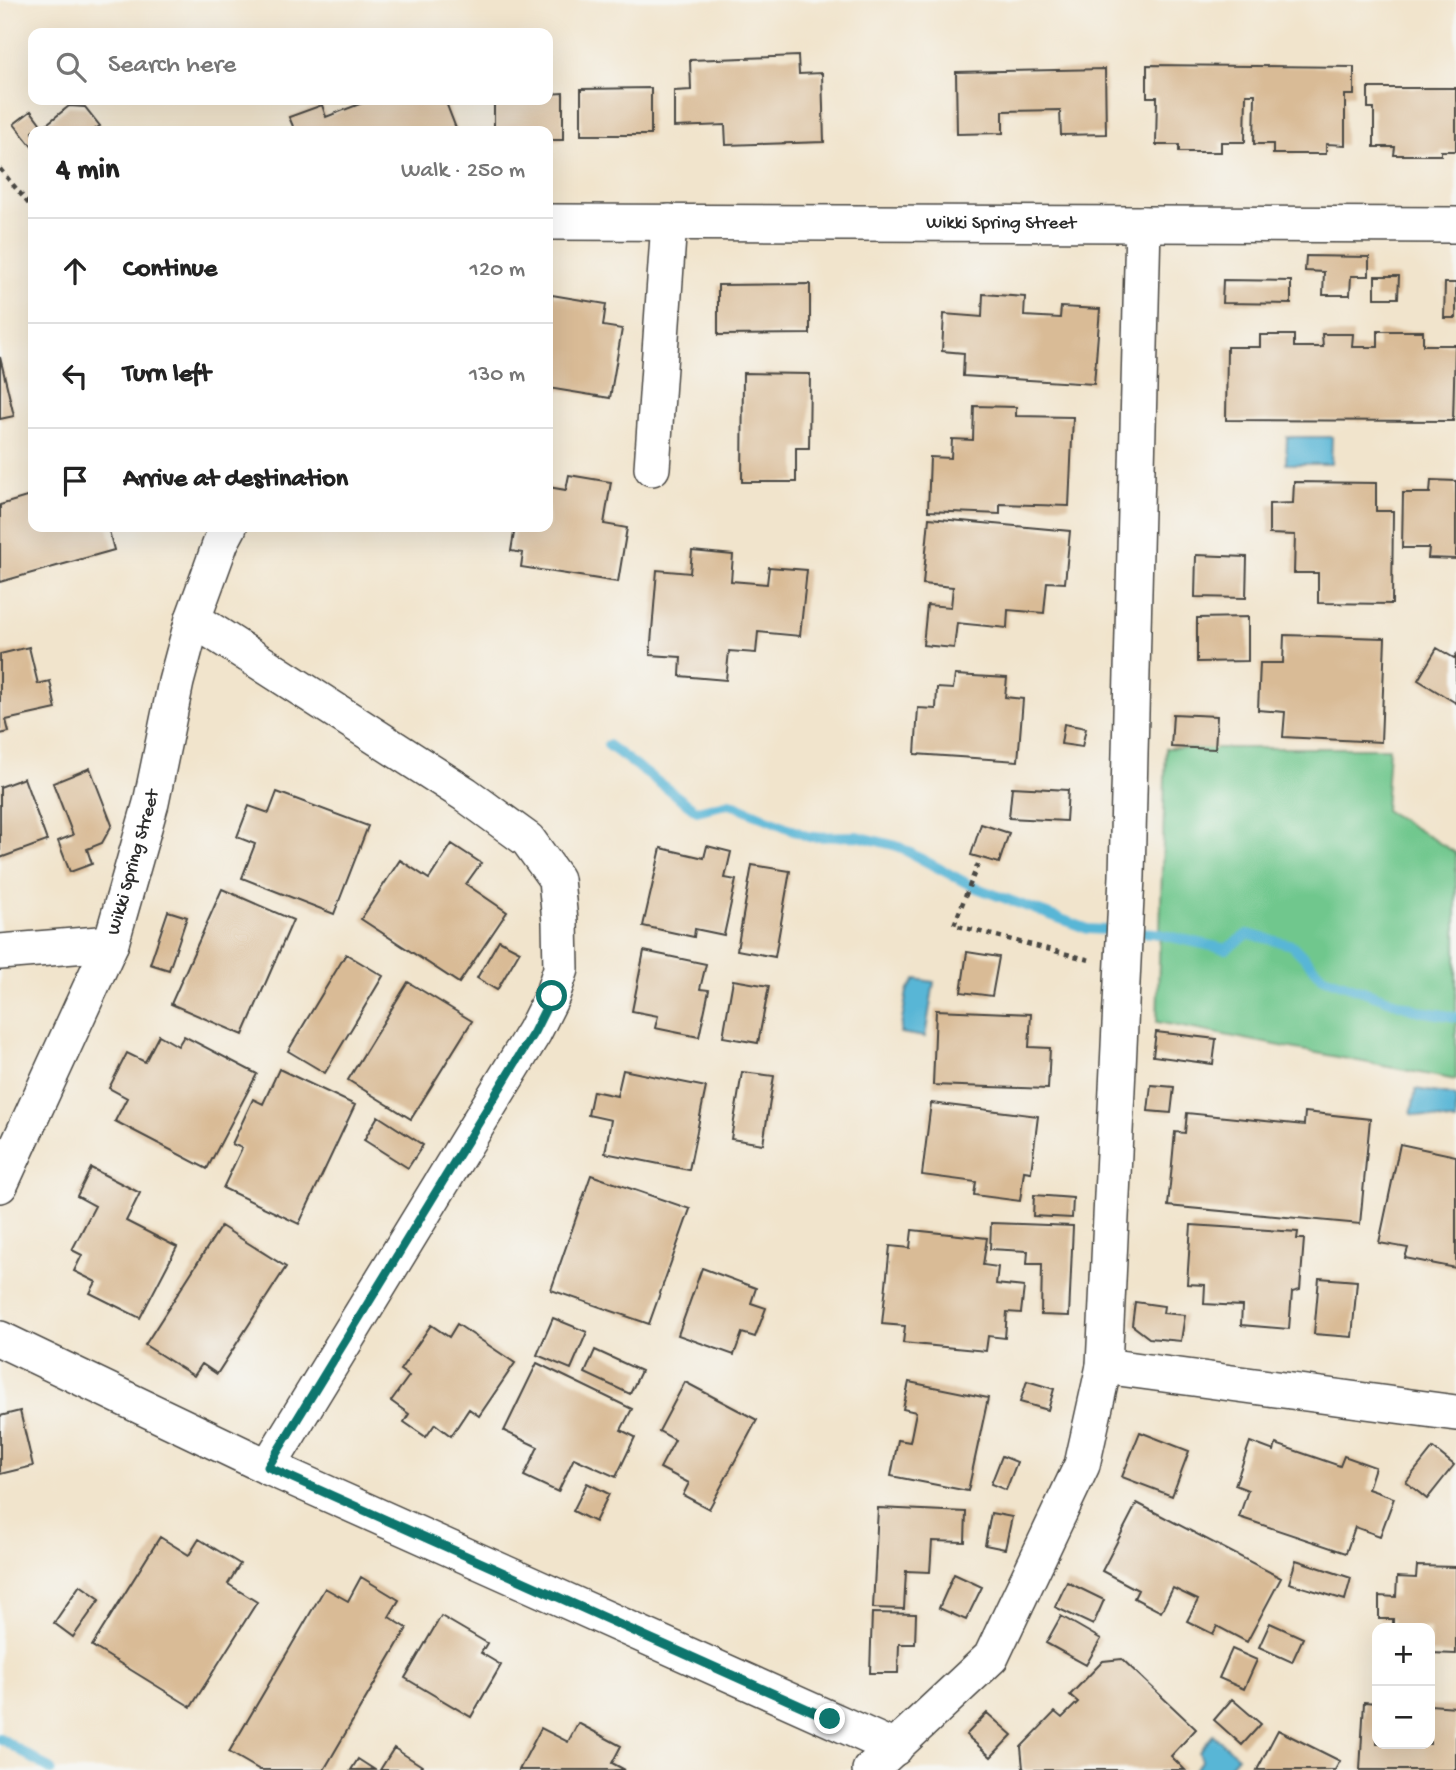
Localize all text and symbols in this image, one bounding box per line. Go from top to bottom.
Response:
search box [28,28,553,105]
icon: search [52,48,90,86]
text: Search here [108,51,236,82]
text: 4 min [56,154,119,189]
text: Walk · 250 m [401,158,525,185]
street label: Wikki Spring Street [926,212,1078,235]
icon: ahead [56,252,94,290]
text: Continue [123,255,217,286]
text: 120 m [470,257,525,284]
icon: left [56,357,94,395]
text: Turn left [123,360,211,391]
text: 130 m [469,362,525,389]
icon: arrive [56,462,94,500]
text: Arrive at destination [123,465,348,496]
street label: Wikki Spring Street [102,786,165,938]
route start [536,980,567,1011]
map controls [1372,1623,1435,1749]
button: + [1372,1623,1435,1686]
button: − [1372,1686,1435,1749]
route end [814,1703,845,1734]

